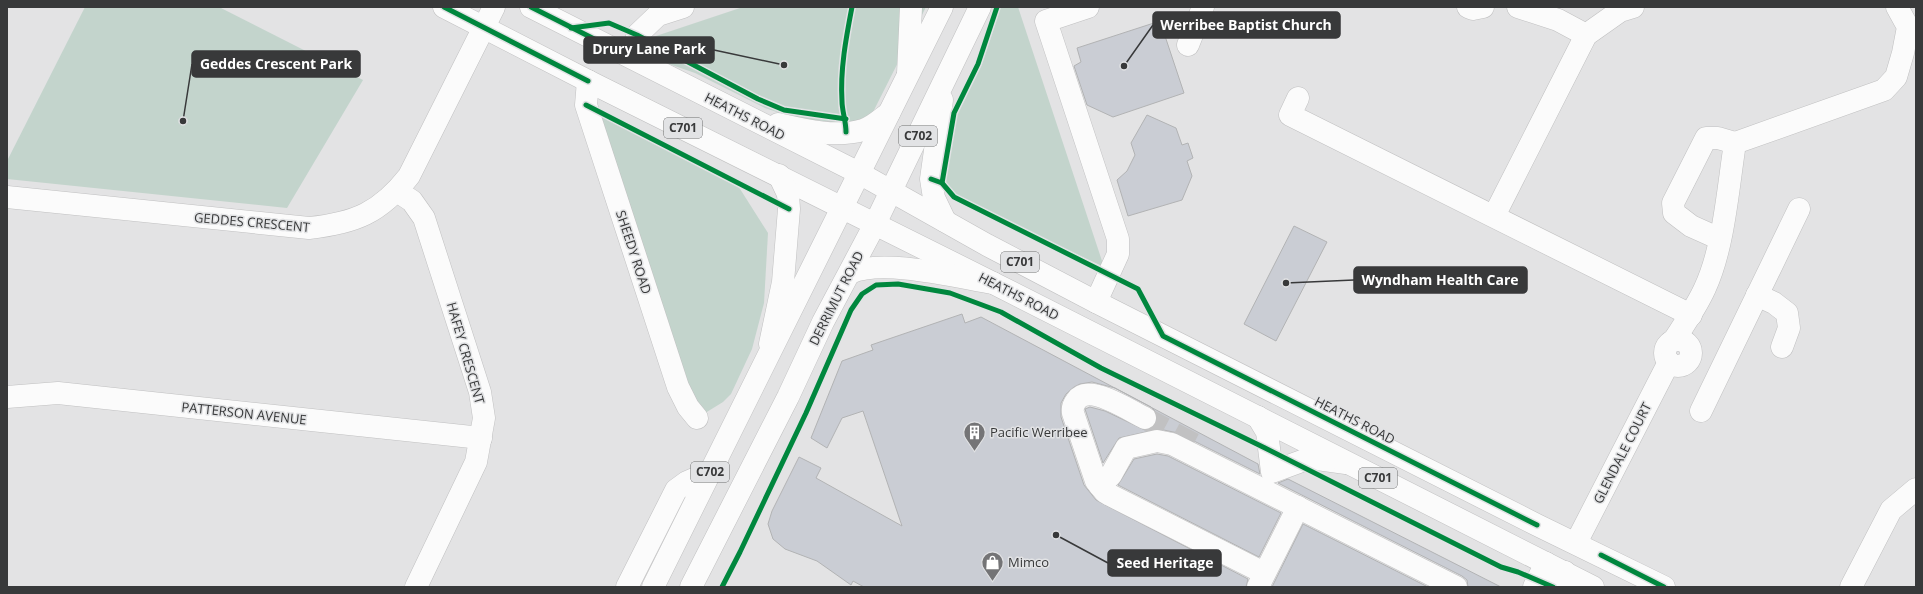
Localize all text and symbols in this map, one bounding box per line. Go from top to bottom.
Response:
callout: Werribee Baptist Church [1153,12,1340,38]
text: Werribee Baptist Church [1160,15,1332,34]
callout: Drury Lane Park [584,37,714,63]
text: Drury Lane Park [592,39,706,58]
callout: Geddes Crescent Park [192,51,360,77]
text: Geddes Crescent Park [200,54,352,73]
street label: HEATHS ROAD [702,88,788,144]
road number: C701 [664,118,702,138]
road number: C702 [899,126,937,146]
street label: GEDDES CRESCENT [193,208,311,236]
street label: SHEEDY ROAD [612,208,656,296]
street label: DERRIMUT ROAD [804,248,868,348]
road number: C701 [1001,252,1039,272]
callout: Wyndham Health Care [1354,267,1527,293]
street label: HEATHS ROAD [976,268,1062,324]
text: Wyndham Health Care [1361,270,1519,289]
street label: HAFEY CRESCENT [443,300,489,407]
street label: HEATHS ROAD [1312,392,1398,448]
street label: PATTERSON AVENUE [181,397,307,429]
street label: GLENDALE COURT [1589,399,1656,507]
building icon: Pacific Werribee [962,419,988,452]
place label: Pacific Werribee [990,423,1088,441]
road number: C702 [691,462,729,482]
road number: C701 [1359,468,1397,488]
shop icon: Mimco [979,549,1005,582]
callout: Seed Heritage [1108,550,1221,576]
place label: Mimco [1008,553,1049,571]
text: Seed Heritage [1116,553,1214,572]

